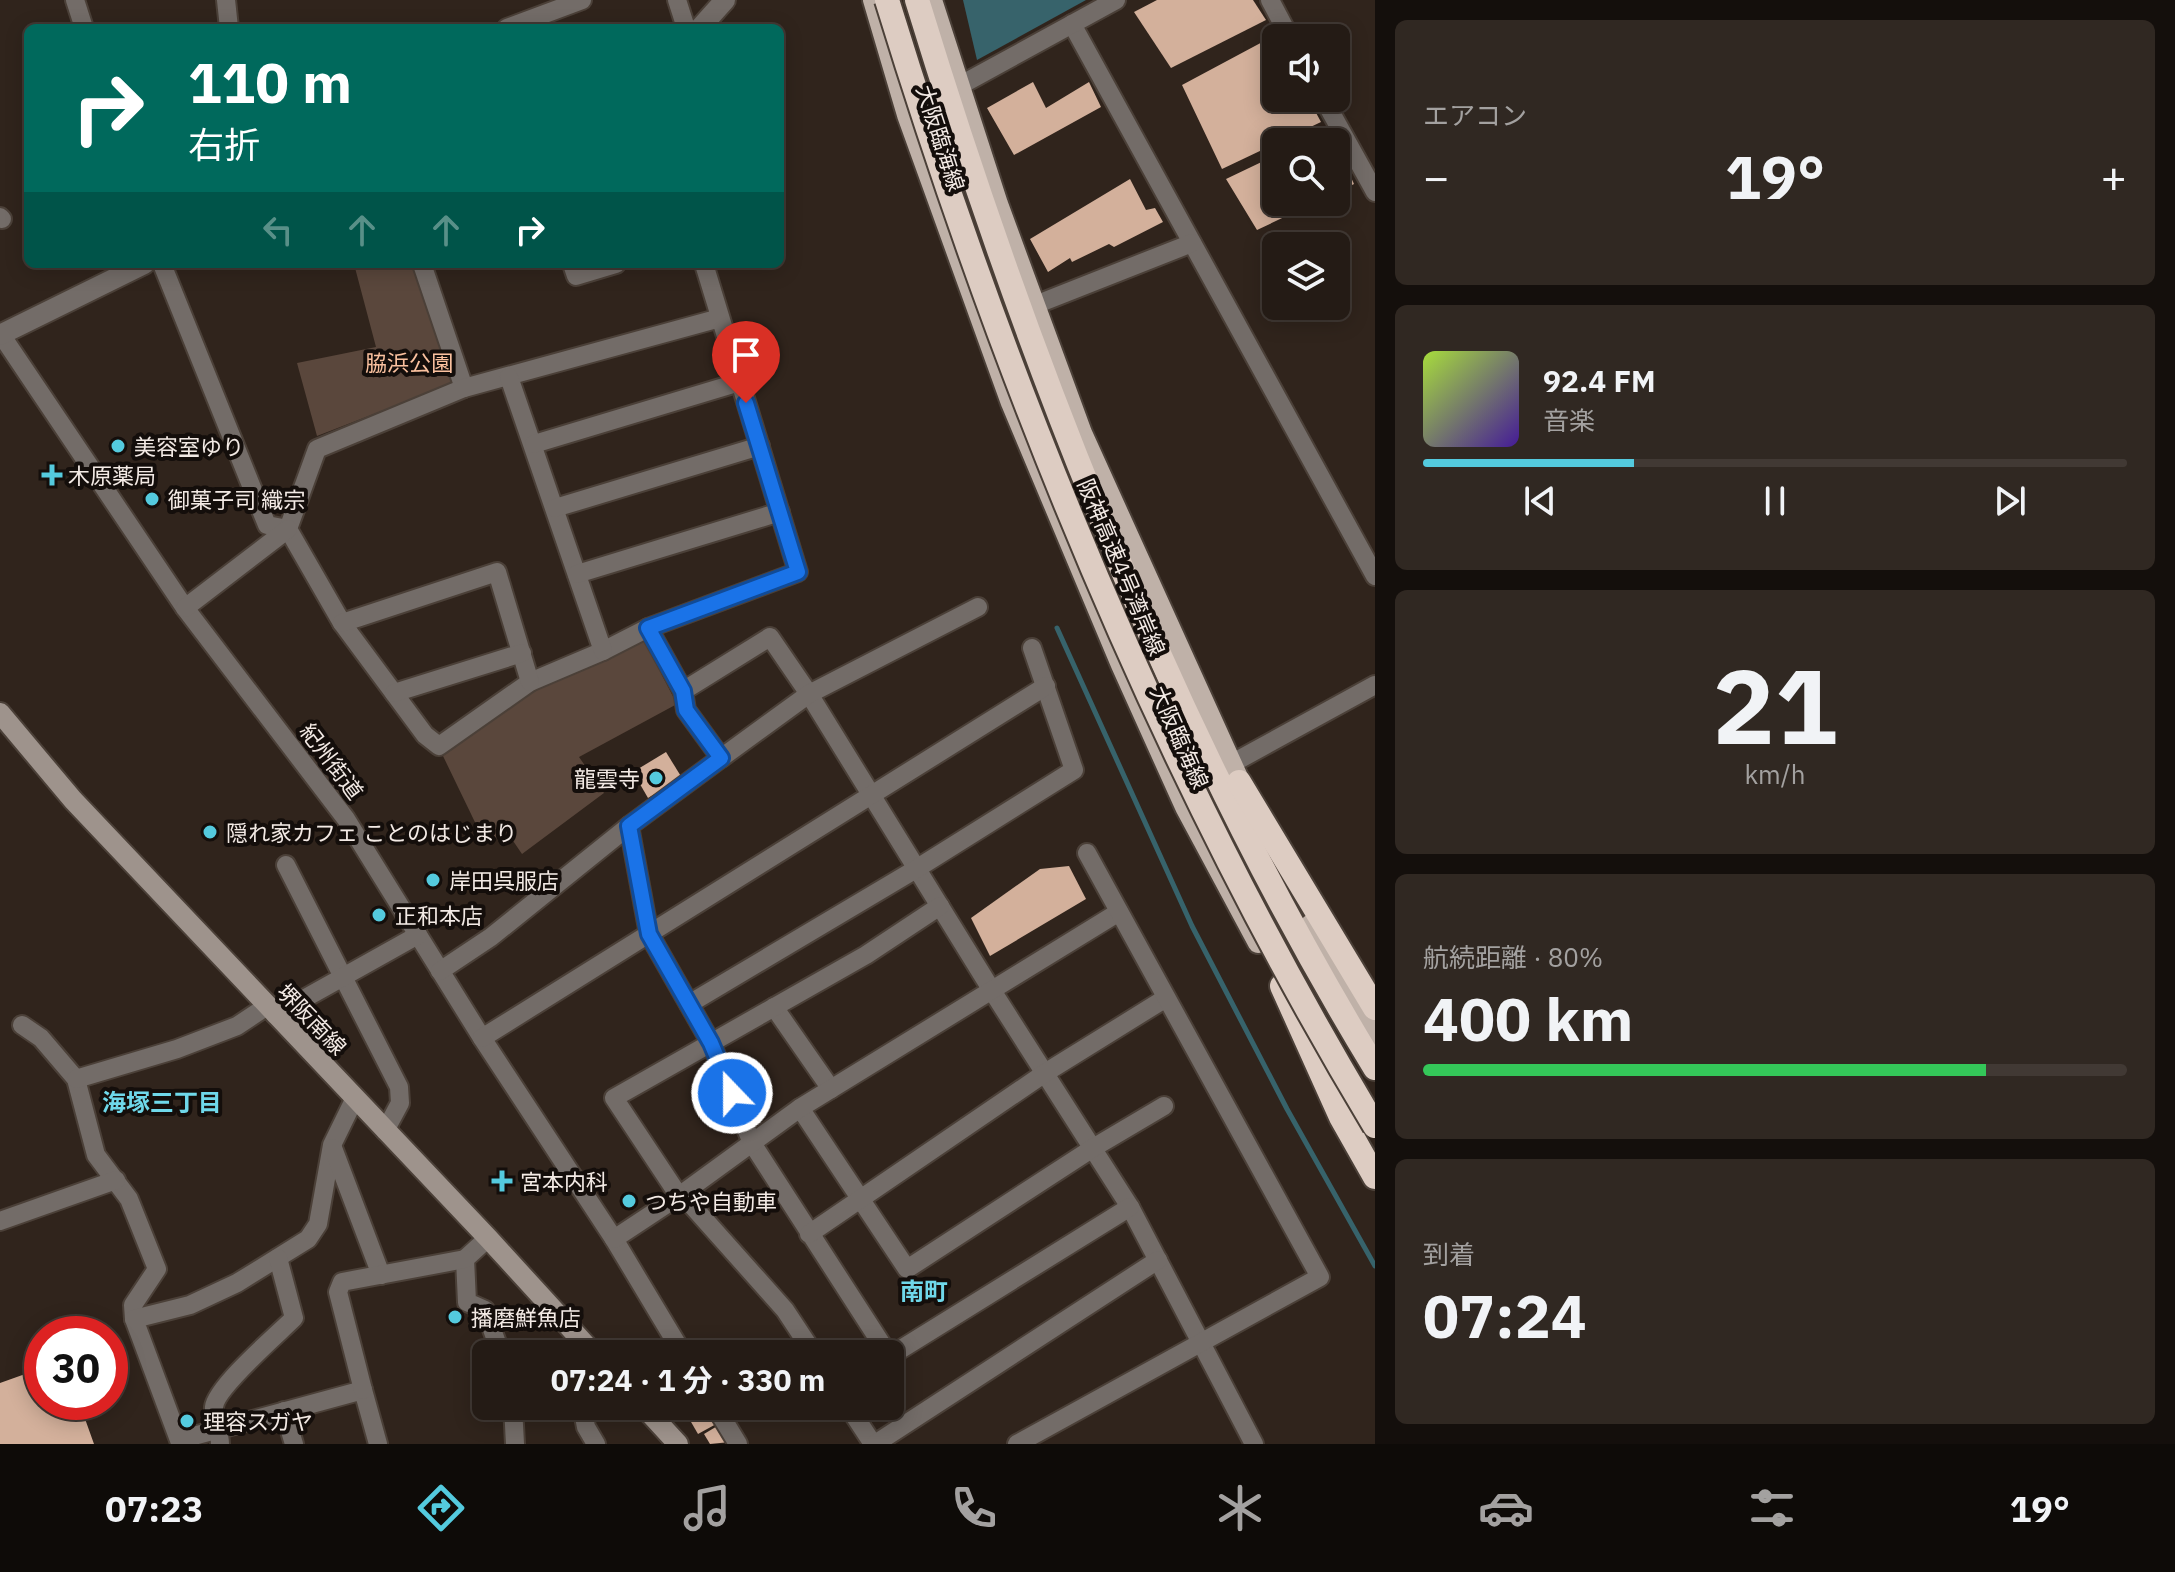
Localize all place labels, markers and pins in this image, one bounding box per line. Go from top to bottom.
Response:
pin [712,321,780,403]
place label: 美容室ゆり [134,432,244,461]
marker: 美容室ゆり [109,437,127,455]
place label: 木原薬局 [68,461,156,490]
marker: 木原薬局 [43,466,61,484]
place label: 御菓子司 織宗 [168,485,305,514]
marker: 御菓子司 織宗 [143,490,161,508]
place label: 龍雲寺 [574,764,640,793]
marker: 龍雲寺 [647,769,665,787]
place label: 隠れ家カフェ ことのはじまり [226,818,517,847]
marker: 隠れ家カフェ ことのはじまり [201,823,219,841]
place label: 岸田呉服店 [449,866,559,895]
marker: 岸田呉服店 [424,871,442,889]
place label: 正和本店 [395,901,483,930]
marker: 正和本店 [370,906,388,924]
place label: 宮本内科 [520,1167,608,1196]
marker: 宮本内科 [491,1170,513,1192]
place label: つちや自動車 [645,1187,777,1216]
marker: つちや自動車 [620,1192,638,1210]
place label: 播磨鮮魚店 [471,1303,581,1332]
marker: 播磨鮮魚店 [446,1308,464,1326]
place label: 理容スガヤ [203,1407,313,1436]
marker: 理容スガヤ [178,1412,196,1430]

